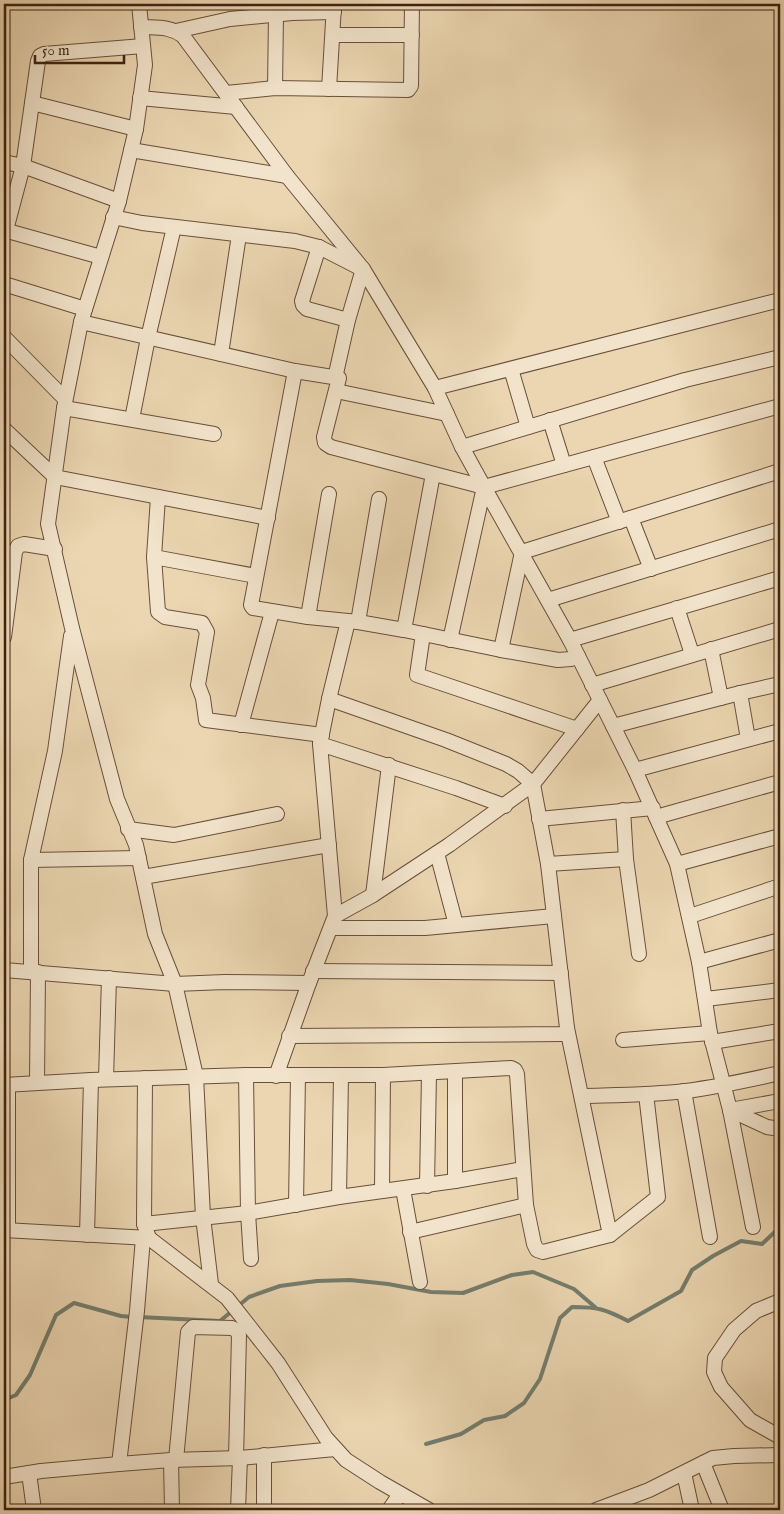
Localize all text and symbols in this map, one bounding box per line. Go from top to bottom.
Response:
scale bar [35,32,124,64]
text: 50 m [42,41,70,60]

